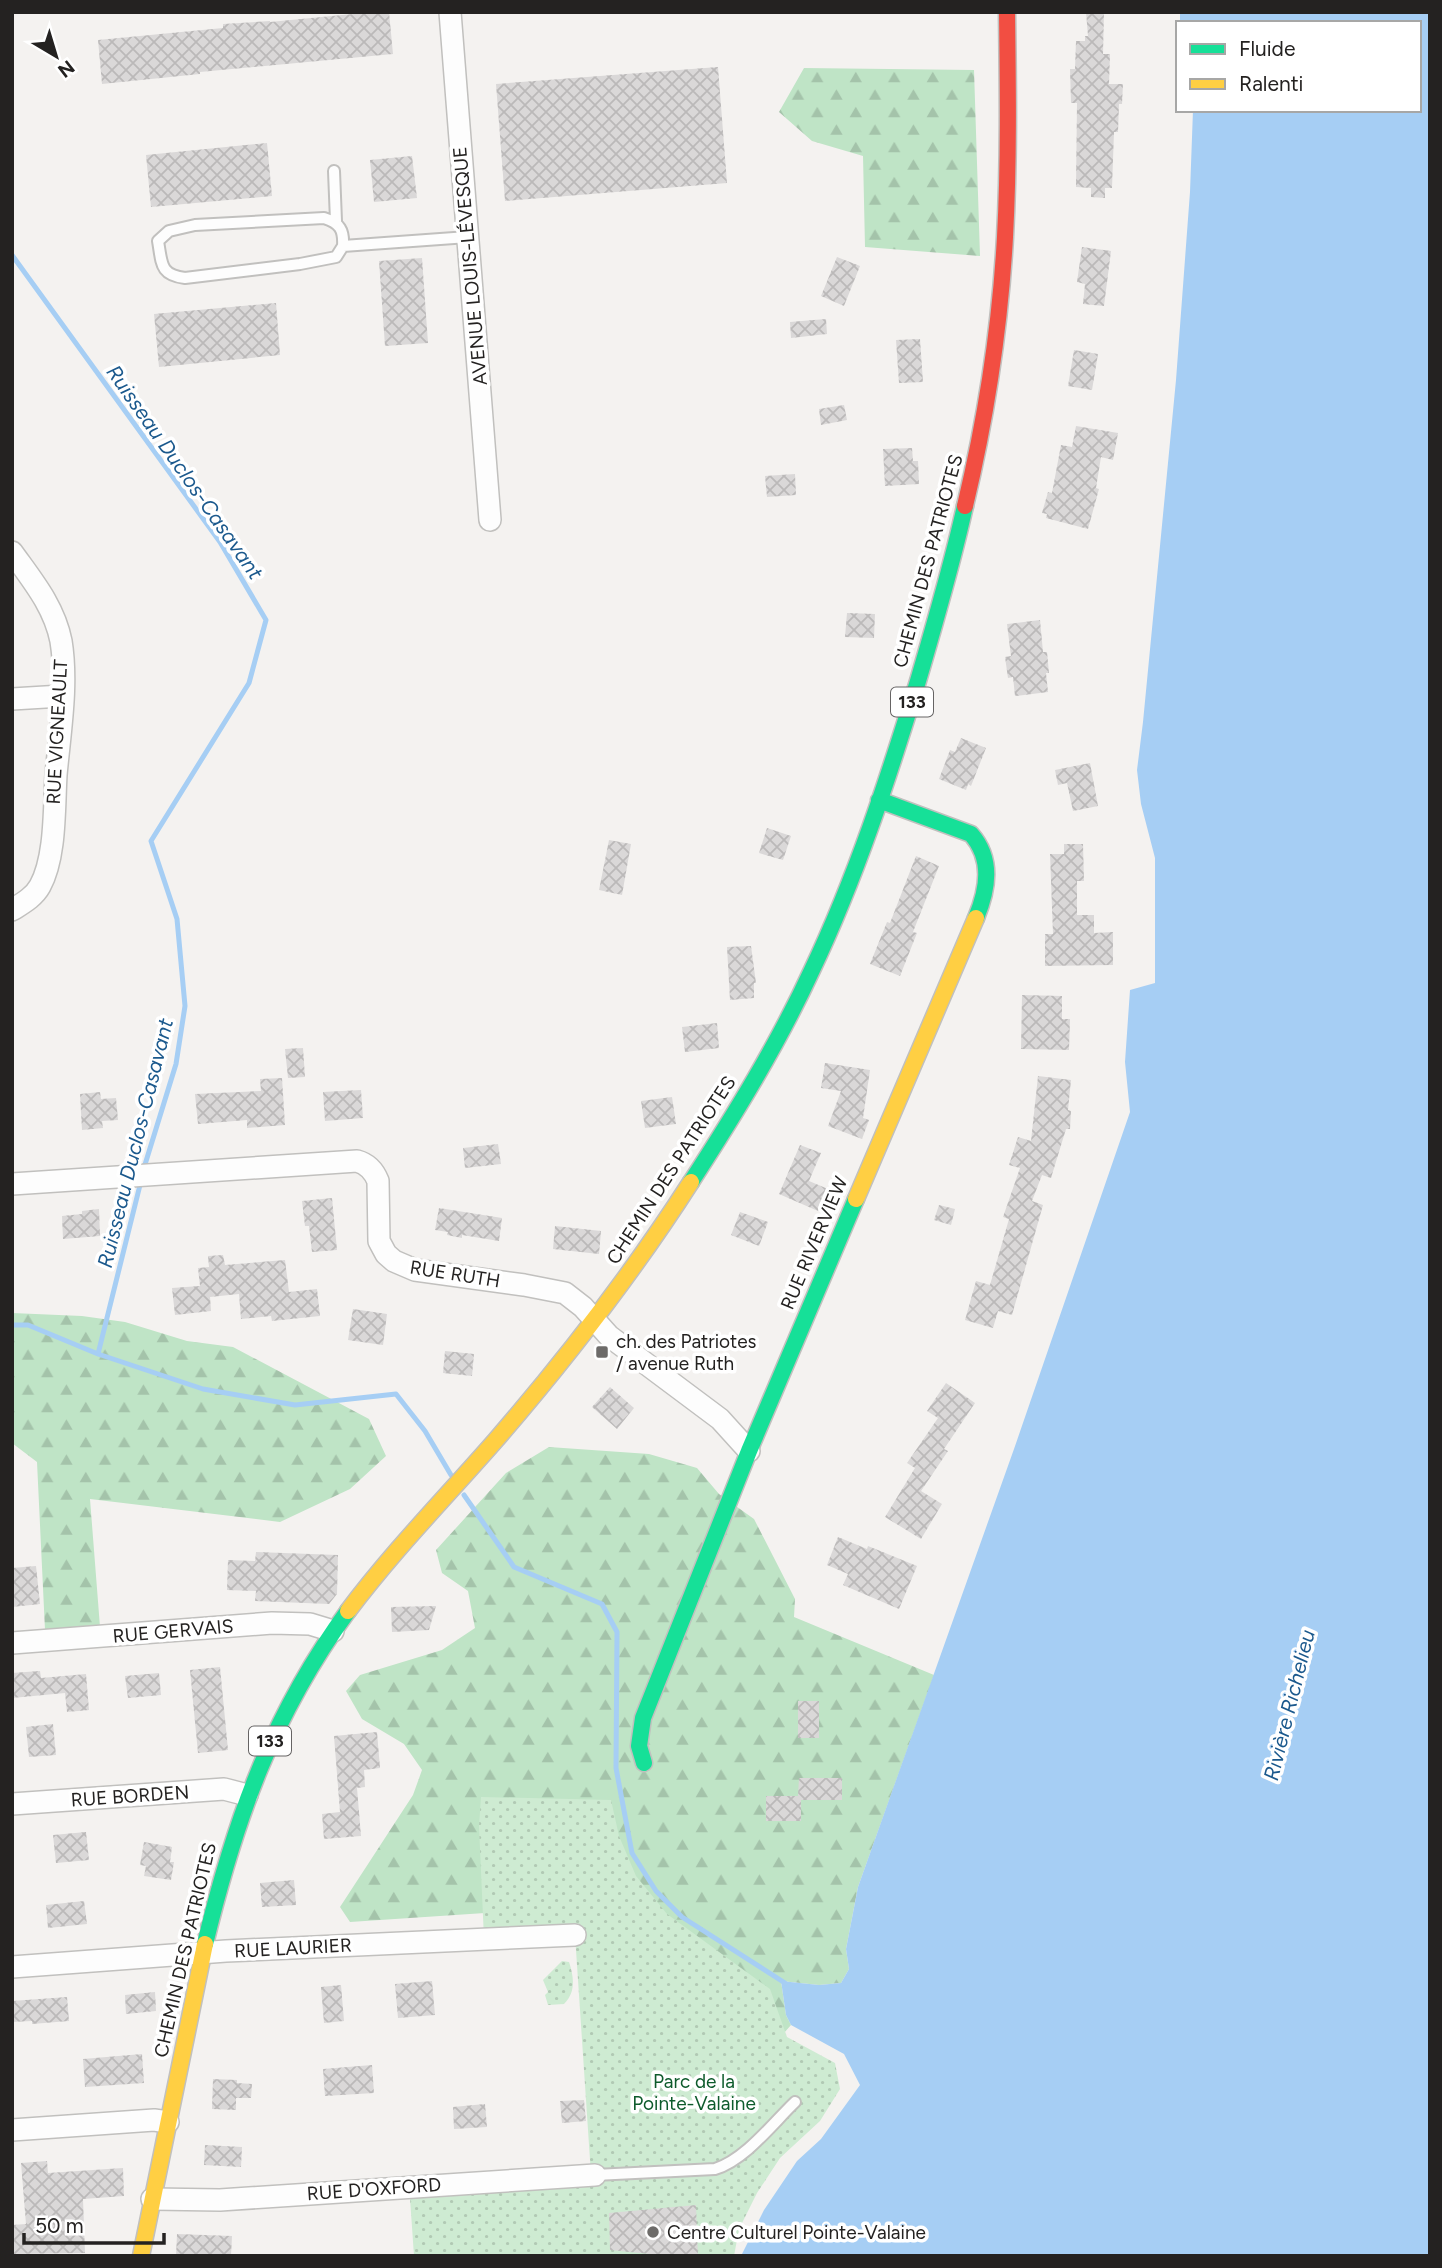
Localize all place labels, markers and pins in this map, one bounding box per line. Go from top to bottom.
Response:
place label: ch. des Patriotes / avenue Ruth [616,1330,757,1375]
marker: ch. des Patriotes / avenue Ruth [594,1344,610,1360]
place label: Centre Culturel Pointe-Valaine [667,2221,926,2244]
marker: Centre Culturel Pointe-Valaine [645,2224,661,2240]

